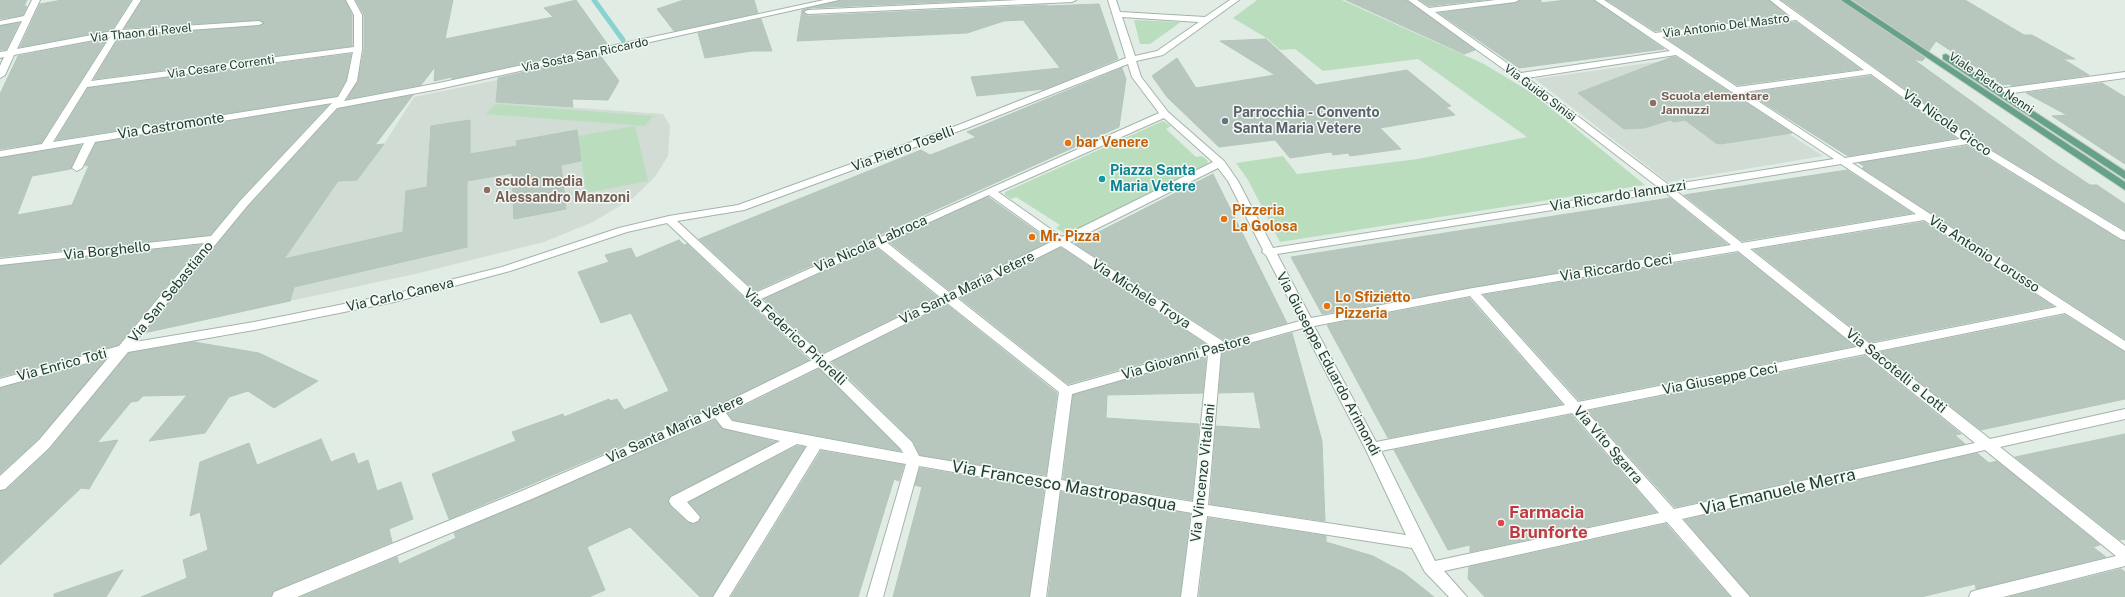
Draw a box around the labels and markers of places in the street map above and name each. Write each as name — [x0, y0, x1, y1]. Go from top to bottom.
place label: Scuola elementare Jannuzzi — [1661, 89, 1769, 117]
marker: Scuola elementare Jannuzzi — [1648, 98, 1658, 108]
place label: Parrocchia - Convento Santa Maria Vetere — [1233, 105, 1379, 138]
marker: Parrocchia - Convento Santa Maria Vetere — [1220, 116, 1230, 126]
place label: bar Venere — [1076, 135, 1149, 151]
marker: bar Venere — [1063, 138, 1073, 148]
place label: Piazza Santa Maria Vetere — [1110, 163, 1196, 196]
place label: scuola media Alessandro Manzoni — [495, 174, 630, 206]
marker: Piazza Santa Maria Vetere — [1097, 174, 1107, 184]
marker: scuola media Alessandro Manzoni — [482, 185, 492, 195]
place label: Pizzeria La Golosa — [1232, 203, 1297, 236]
marker: Pizzeria La Golosa — [1219, 214, 1229, 224]
place label: Mr. Pizza — [1040, 229, 1100, 245]
marker: Mr. Pizza — [1027, 232, 1037, 242]
place label: Lo Sfizietto Pizzeria — [1335, 290, 1410, 322]
marker: Lo Sfizietto Pizzeria — [1322, 301, 1332, 311]
place label: Farmacia Brunforte — [1509, 503, 1588, 543]
marker: Farmacia Brunforte — [1496, 518, 1506, 528]

